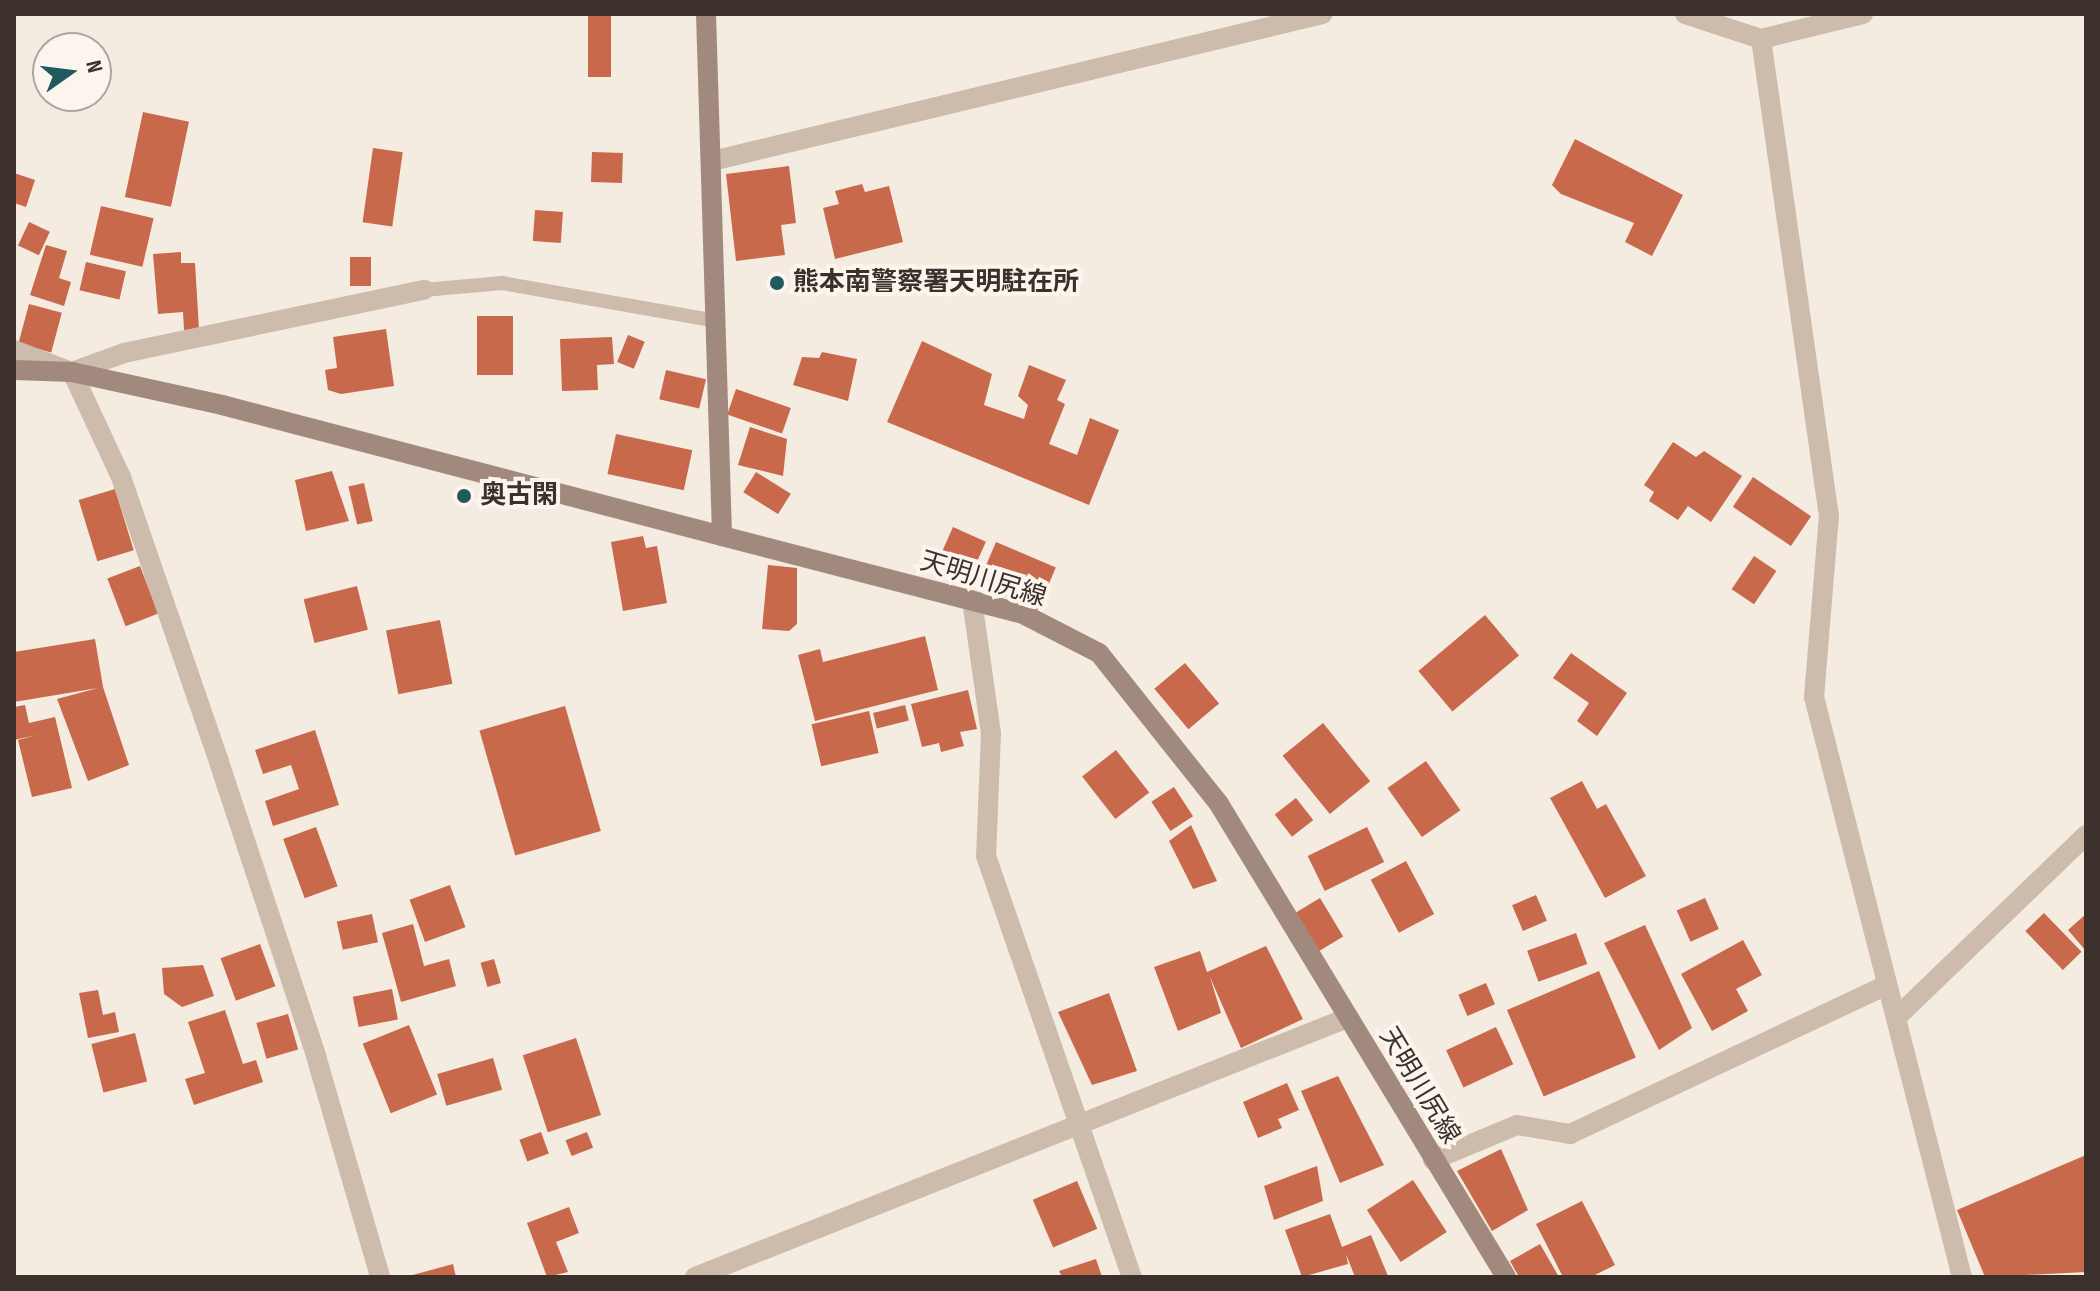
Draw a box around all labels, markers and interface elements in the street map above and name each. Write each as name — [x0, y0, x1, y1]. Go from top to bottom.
north arrow — [32, 32, 112, 112]
text: N — [79, 58, 108, 76]
place label: 熊本南警察署天明駐在所 — [793, 267, 1079, 299]
marker: 熊本南警察署天明駐在所 — [768, 274, 786, 292]
place label: 奥古閑 — [480, 480, 558, 512]
marker: 奥古閑 — [455, 487, 473, 505]
street label: 天明川尻線 — [916, 546, 1050, 614]
street label: 天明川尻線 — [1372, 1022, 1466, 1150]

